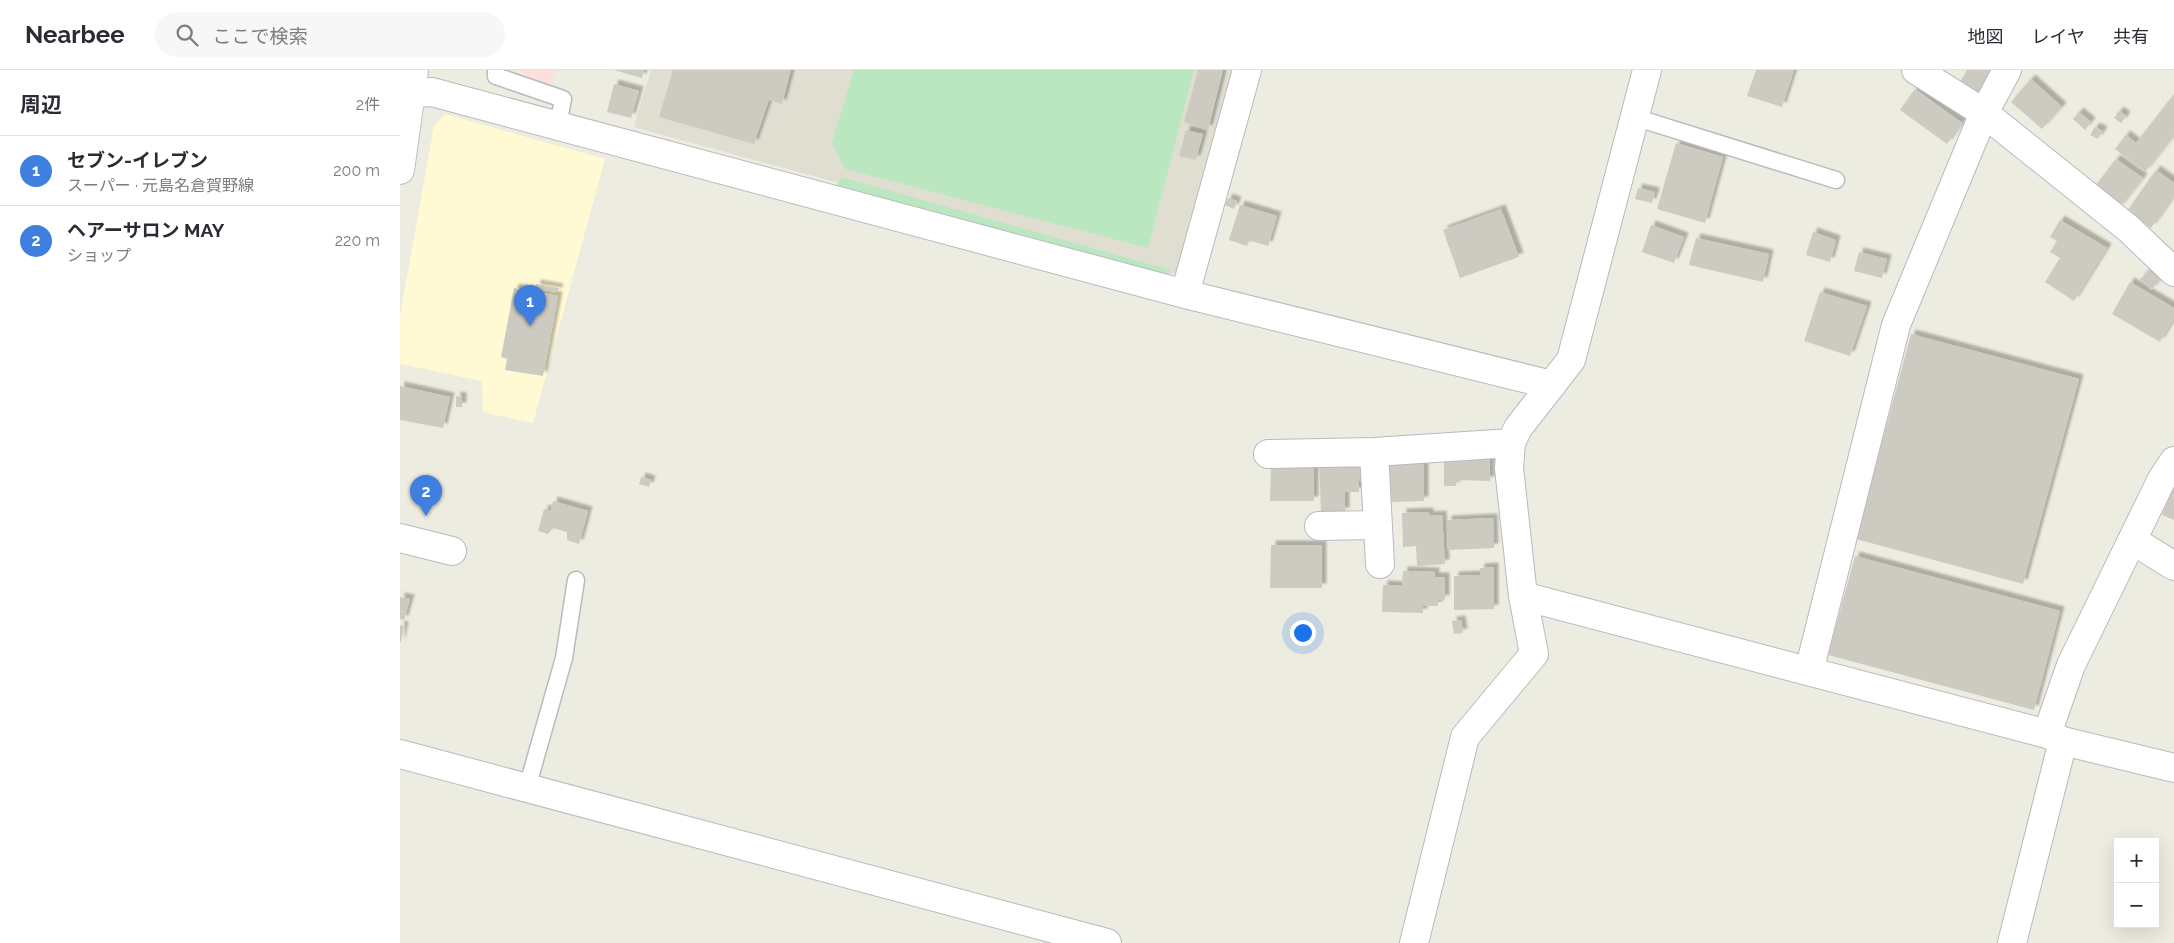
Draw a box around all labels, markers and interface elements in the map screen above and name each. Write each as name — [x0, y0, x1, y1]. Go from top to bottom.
search box — [155, 12, 505, 57]
text: Nearbee — [25, 20, 125, 49]
icon: search — [173, 21, 201, 49]
text: ここで検索 — [213, 25, 308, 47]
text: 地図 — [1968, 26, 2004, 47]
text: レイヤ — [2032, 26, 2085, 47]
text: 共有 — [2113, 26, 2149, 47]
text: 周辺 — [20, 92, 62, 117]
text: 2件 — [356, 95, 380, 114]
text: セブン-イレブン — [67, 149, 208, 171]
text: 1 — [32, 161, 40, 180]
text: 200 m — [333, 161, 380, 180]
text: スーパー · 元島名倉賀野線 — [67, 176, 254, 195]
text: ヘアーサロン MAY — [67, 219, 224, 241]
text: 2 — [31, 231, 41, 250]
text: 220 m — [335, 231, 380, 250]
text: ショップ — [67, 246, 131, 265]
pin: 1 — [514, 285, 546, 326]
pin: 2 — [410, 475, 442, 516]
your location — [1290, 620, 1316, 646]
map controls — [2114, 838, 2159, 928]
button: + — [2114, 838, 2159, 883]
button: − — [2114, 883, 2159, 928]

